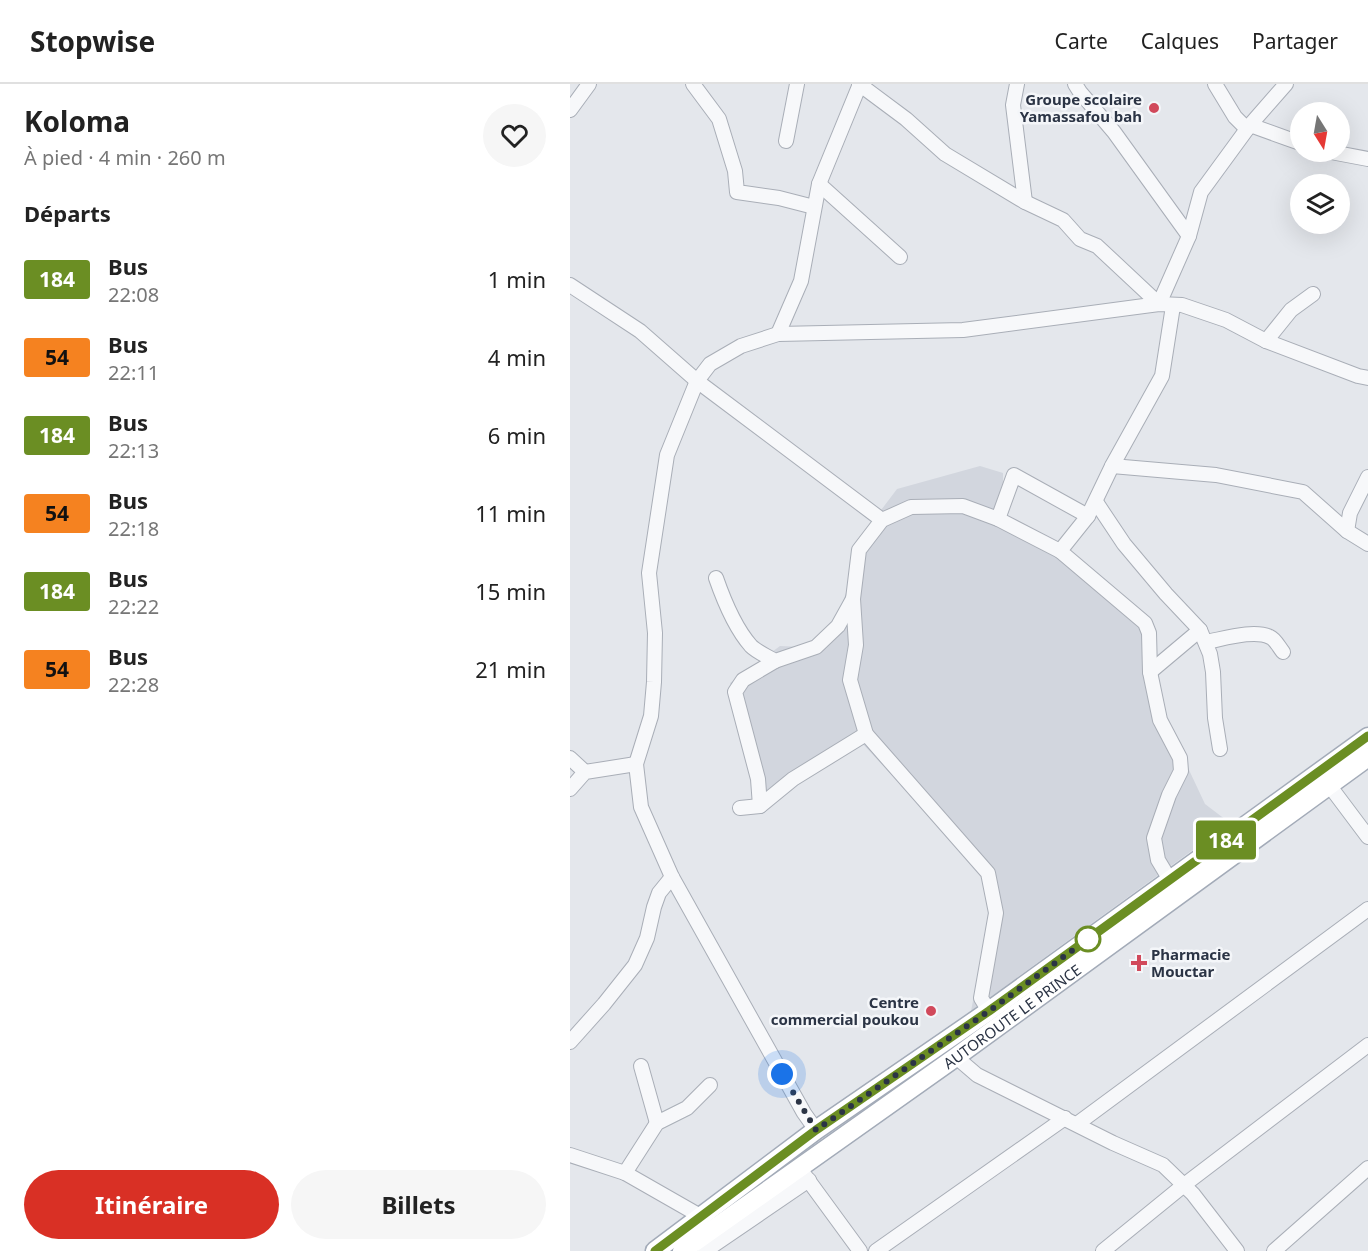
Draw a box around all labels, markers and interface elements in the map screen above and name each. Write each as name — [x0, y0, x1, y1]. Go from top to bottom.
text: Stopwise — [30, 22, 155, 60]
text: Carte — [1055, 27, 1108, 55]
text: Calques — [1141, 27, 1219, 55]
text: Partager — [1252, 27, 1338, 55]
place label: Groupe scolaire Yamassafou bah — [1020, 89, 1142, 126]
marker: Groupe scolaire Yamassafou bah — [1147, 101, 1161, 115]
text: Koloma — [24, 102, 130, 140]
north arrow — [1290, 102, 1350, 162]
map controls — [1290, 102, 1350, 234]
button: heart — [483, 104, 546, 167]
text: À pied · 4 min · 260 m — [24, 144, 226, 171]
button: layers — [1290, 174, 1350, 234]
text: Départs — [24, 198, 111, 228]
text: Bus — [108, 251, 148, 281]
text: 1 min — [488, 264, 546, 294]
text: 184 — [39, 265, 75, 293]
text: 22:08 — [108, 281, 159, 308]
text: Bus — [108, 329, 148, 359]
text: 4 min — [488, 342, 546, 372]
text: 54 — [45, 343, 69, 371]
text: 22:11 — [108, 359, 159, 386]
text: Bus — [108, 407, 148, 437]
text: 6 min — [488, 420, 546, 450]
text: 184 — [39, 421, 75, 449]
text: 22:13 — [108, 437, 159, 464]
text: Bus — [108, 485, 148, 515]
text: 11 min — [475, 498, 546, 528]
text: 54 — [45, 499, 69, 527]
text: 22:18 — [108, 515, 159, 542]
text: Bus — [108, 563, 148, 593]
text: 15 min — [475, 576, 546, 606]
text: 184 — [39, 577, 75, 605]
text: 22:22 — [108, 593, 159, 620]
text: Bus — [108, 641, 148, 671]
text: 21 min — [475, 654, 546, 684]
text: 54 — [45, 655, 69, 683]
text: 22:28 — [108, 671, 159, 698]
line badge: 184 — [1192, 820, 1260, 860]
text: 184 — [1208, 826, 1244, 854]
unlabelled marker — [1075, 926, 1101, 952]
place label: Pharmacie Mouctar — [1151, 944, 1231, 981]
marker: Pharmacie Mouctar — [1132, 956, 1146, 970]
street label: AUTOROUTE LE PRINCE — [939, 959, 1085, 1073]
place label: Centre commercial poukou — [771, 992, 919, 1029]
marker: Centre commercial poukou — [924, 1004, 938, 1018]
your location — [767, 1059, 797, 1089]
button: Itinéraire — [24, 1170, 279, 1239]
button: Billets — [291, 1170, 546, 1239]

